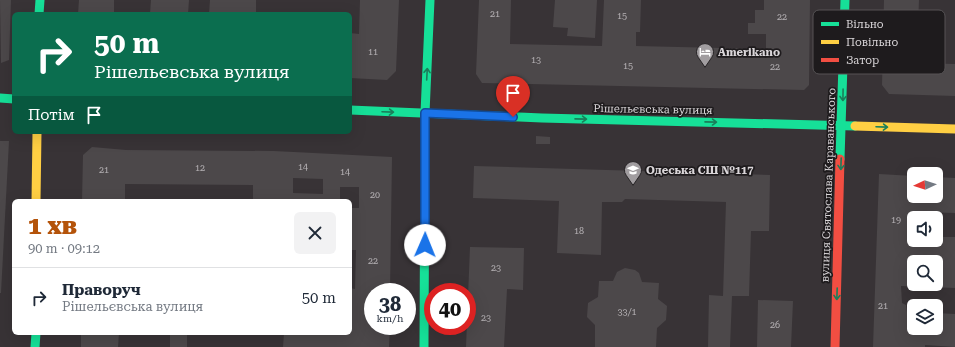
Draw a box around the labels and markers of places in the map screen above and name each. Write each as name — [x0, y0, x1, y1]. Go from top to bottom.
hotel icon: Amerikano — [695, 42, 715, 67]
place label: Amerikano — [718, 46, 780, 59]
pin — [496, 76, 530, 117]
school or university icon: Одеська СШ №117 — [623, 160, 643, 185]
place label: Одеська СШ №117 — [646, 164, 753, 177]

